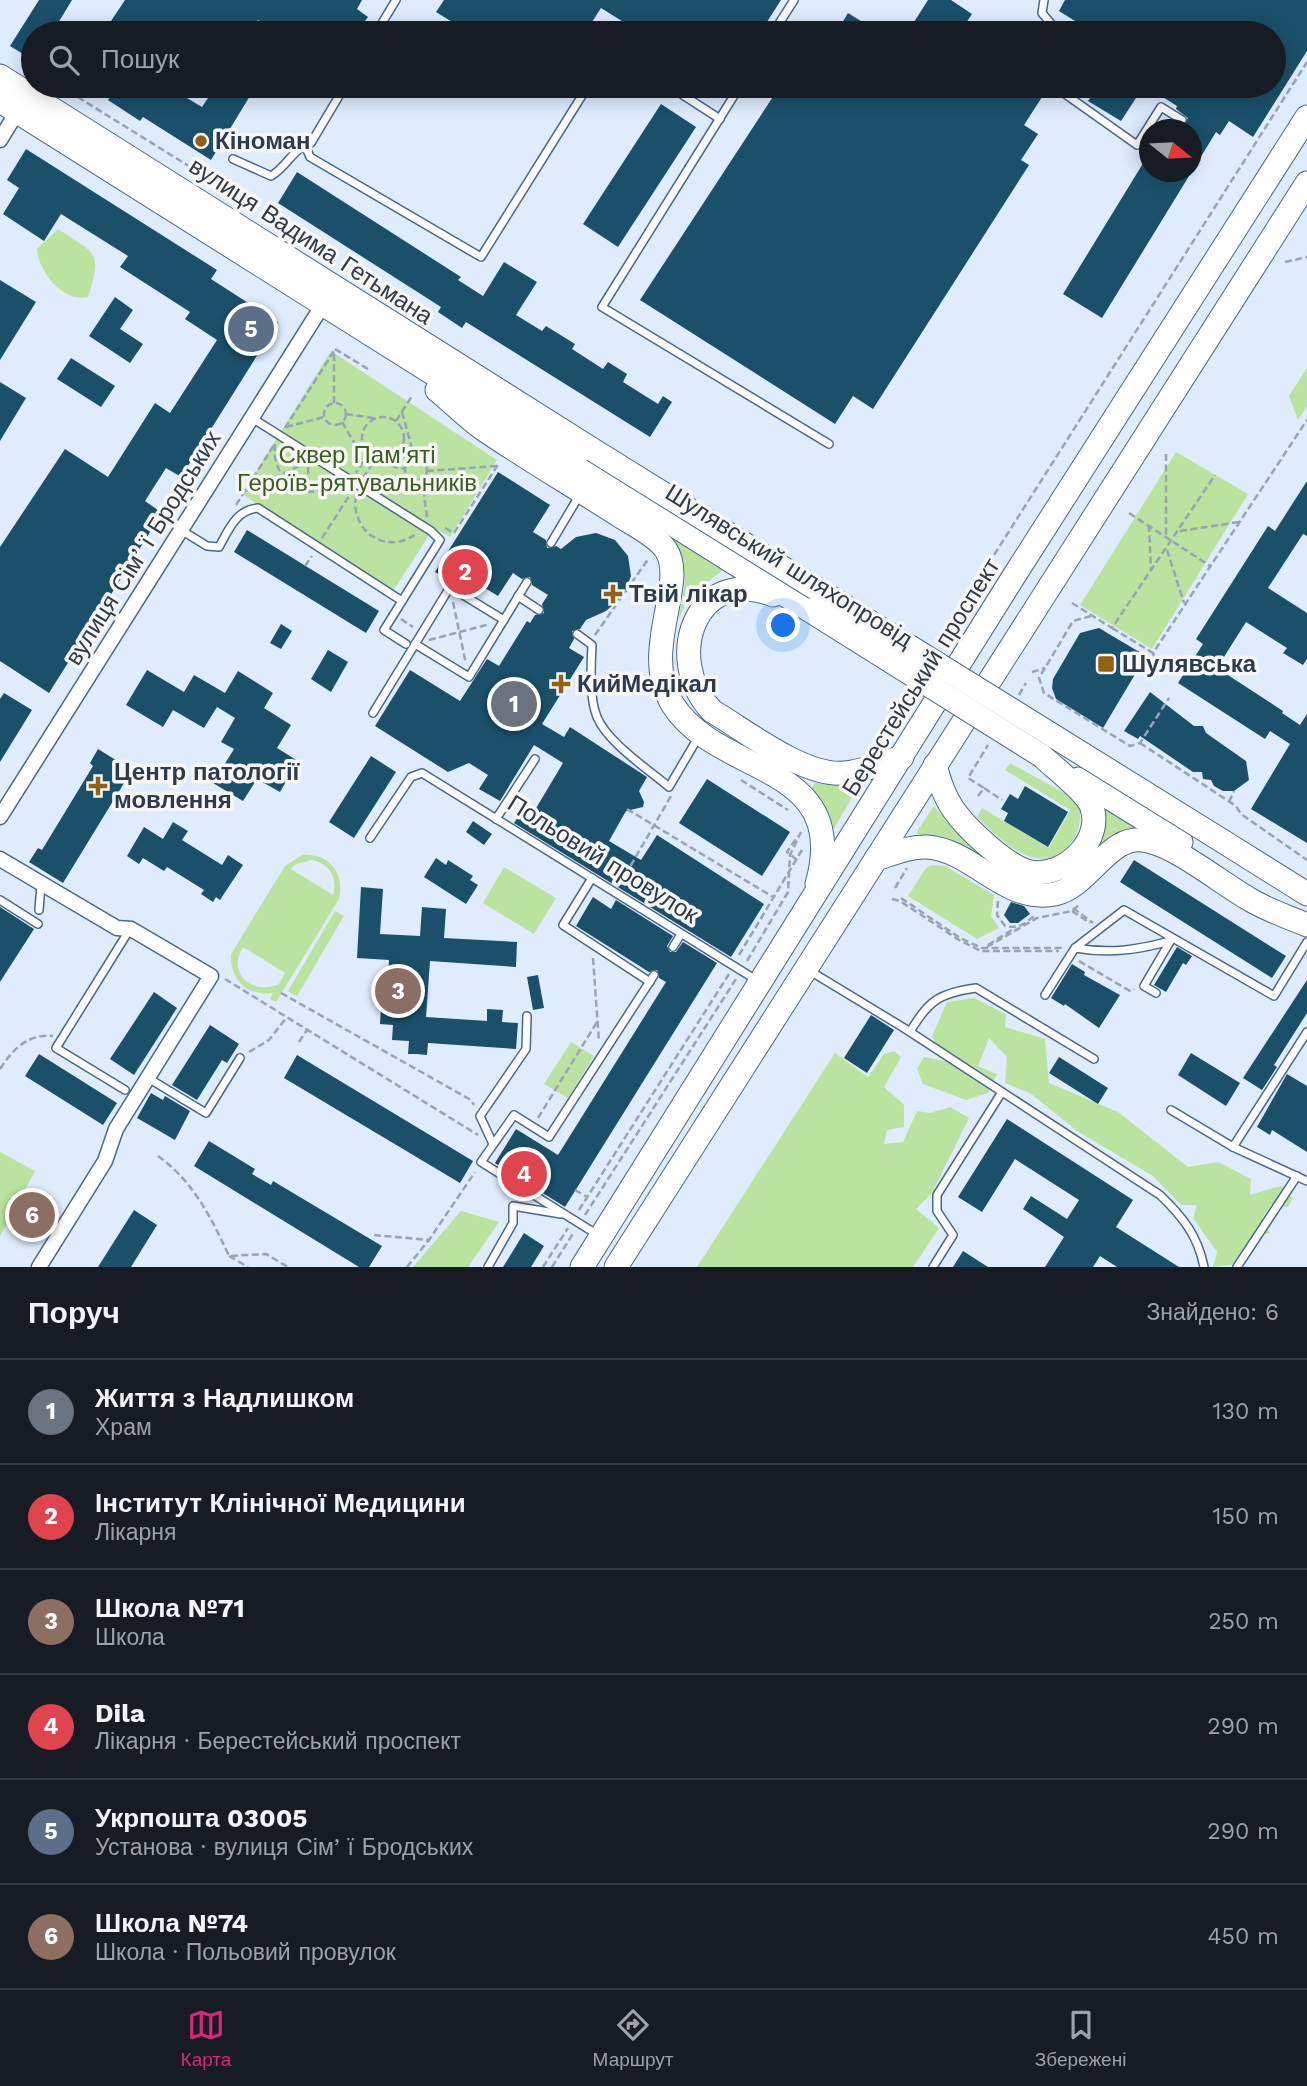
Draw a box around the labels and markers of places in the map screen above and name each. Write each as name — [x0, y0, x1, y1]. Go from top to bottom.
place label: Кіноман — [215, 127, 310, 155]
marker: Кіноман — [193, 133, 209, 149]
pin: 5 — [228, 303, 274, 355]
pin: 2 — [442, 546, 488, 598]
place label: Твій лікар — [629, 580, 748, 608]
marker: Твій лікар — [603, 584, 623, 604]
place label: Шулявська — [1122, 650, 1257, 678]
marker: Шулявська — [1096, 654, 1116, 674]
place label: КийМедікал — [577, 670, 717, 698]
marker: КийМедікал — [551, 674, 571, 694]
pin: 1 — [491, 678, 537, 730]
place label: Центр патології мовлення — [114, 758, 301, 814]
marker: Центр патології мовлення — [88, 776, 108, 796]
pin: 3 — [375, 965, 421, 1017]
pin: 4 — [501, 1148, 547, 1200]
pin: 6 — [9, 1189, 55, 1241]

